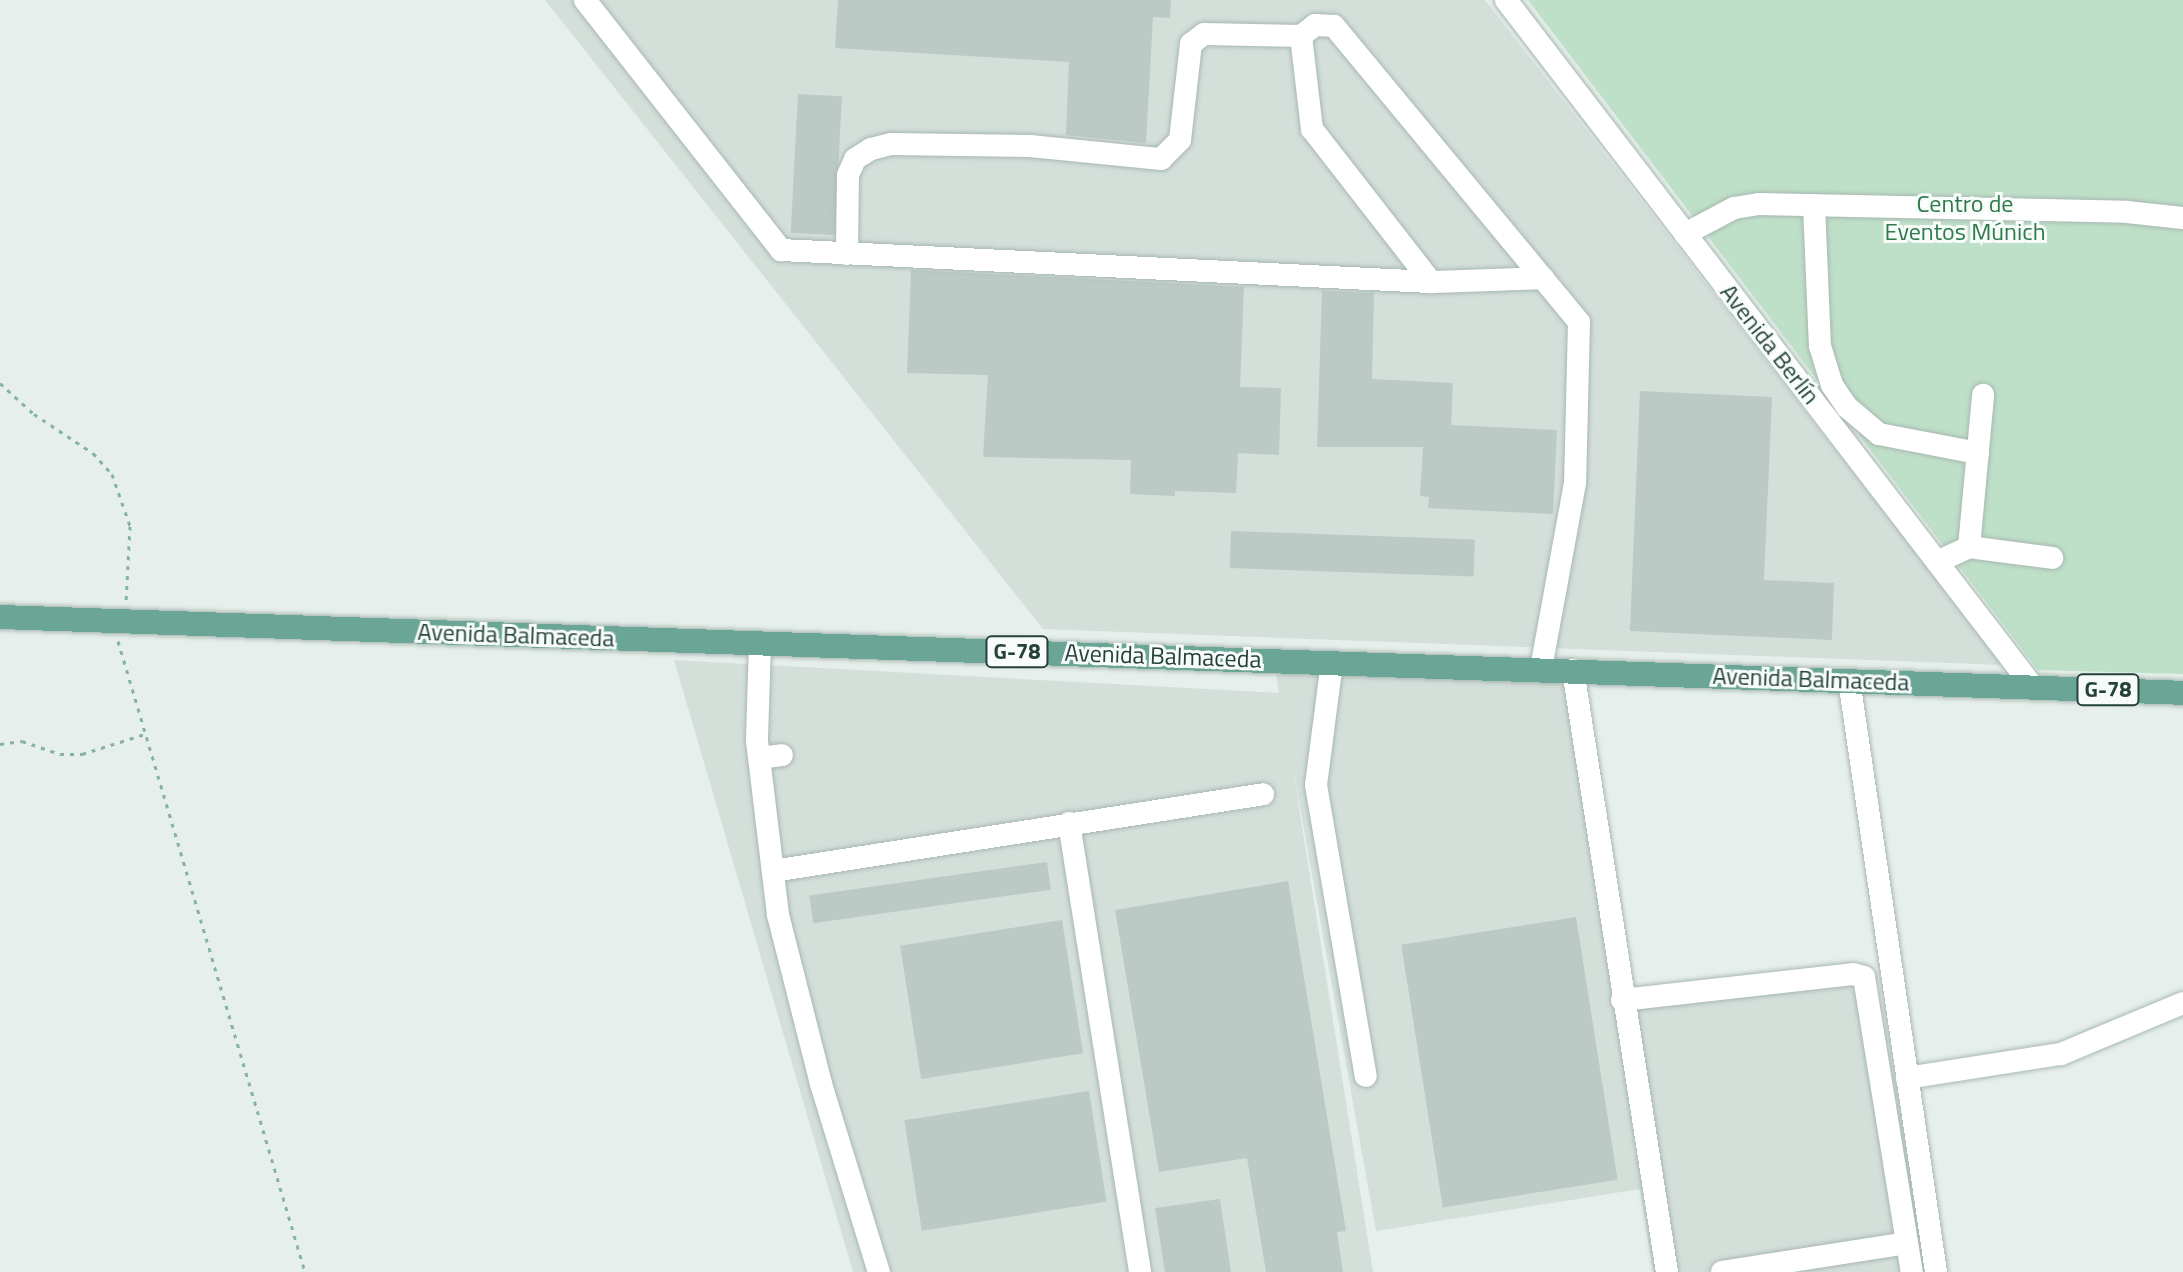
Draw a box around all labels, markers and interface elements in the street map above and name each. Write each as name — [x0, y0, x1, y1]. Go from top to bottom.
park label: Centro de Eventos Múnich — [1884, 190, 2046, 246]
street label: Avenida Berlín — [1714, 278, 1826, 410]
street label: Avenida Balmaceda — [417, 617, 615, 653]
road number: G-78 — [985, 634, 1049, 670]
street label: Avenida Balmaceda — [1064, 638, 1262, 674]
street label: Avenida Balmaceda — [1712, 661, 1910, 697]
road number: G-78 — [2076, 672, 2140, 708]

